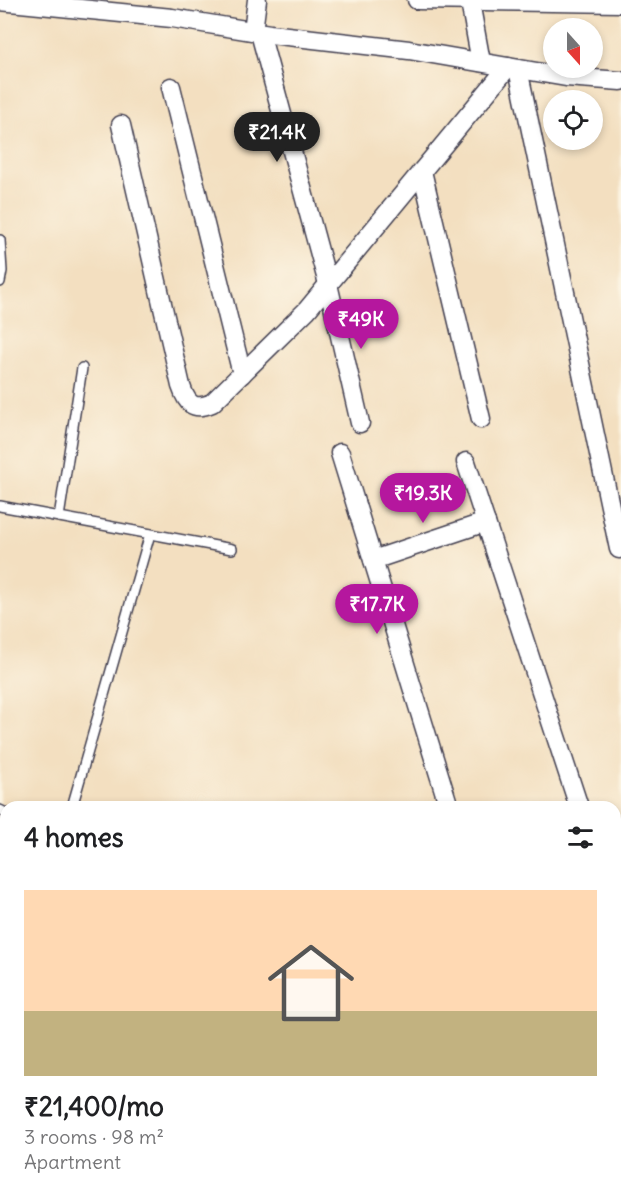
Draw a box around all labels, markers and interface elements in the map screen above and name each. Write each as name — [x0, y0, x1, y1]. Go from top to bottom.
north arrow — [543, 18, 603, 78]
map controls — [543, 18, 603, 150]
button: locate — [543, 90, 603, 150]
pin: ₹21.4K — [228, 112, 326, 163]
text: ₹21.4K — [248, 119, 306, 144]
pin: ₹49K — [325, 299, 397, 350]
text: ₹49K — [338, 306, 384, 331]
pin: ₹19.3K — [374, 473, 472, 524]
text: ₹19.3K — [394, 480, 452, 505]
pin: ₹17.7K — [328, 584, 426, 635]
text: ₹17.7K — [349, 591, 405, 616]
text: 4 homes — [24, 821, 123, 854]
icon: filters — [564, 821, 597, 854]
icon: home — [257, 929, 365, 1037]
text: ₹21,400/mo — [24, 1090, 164, 1123]
text: 3 rooms · 98 m² — [24, 1124, 164, 1149]
text: Apartment — [24, 1149, 121, 1174]

